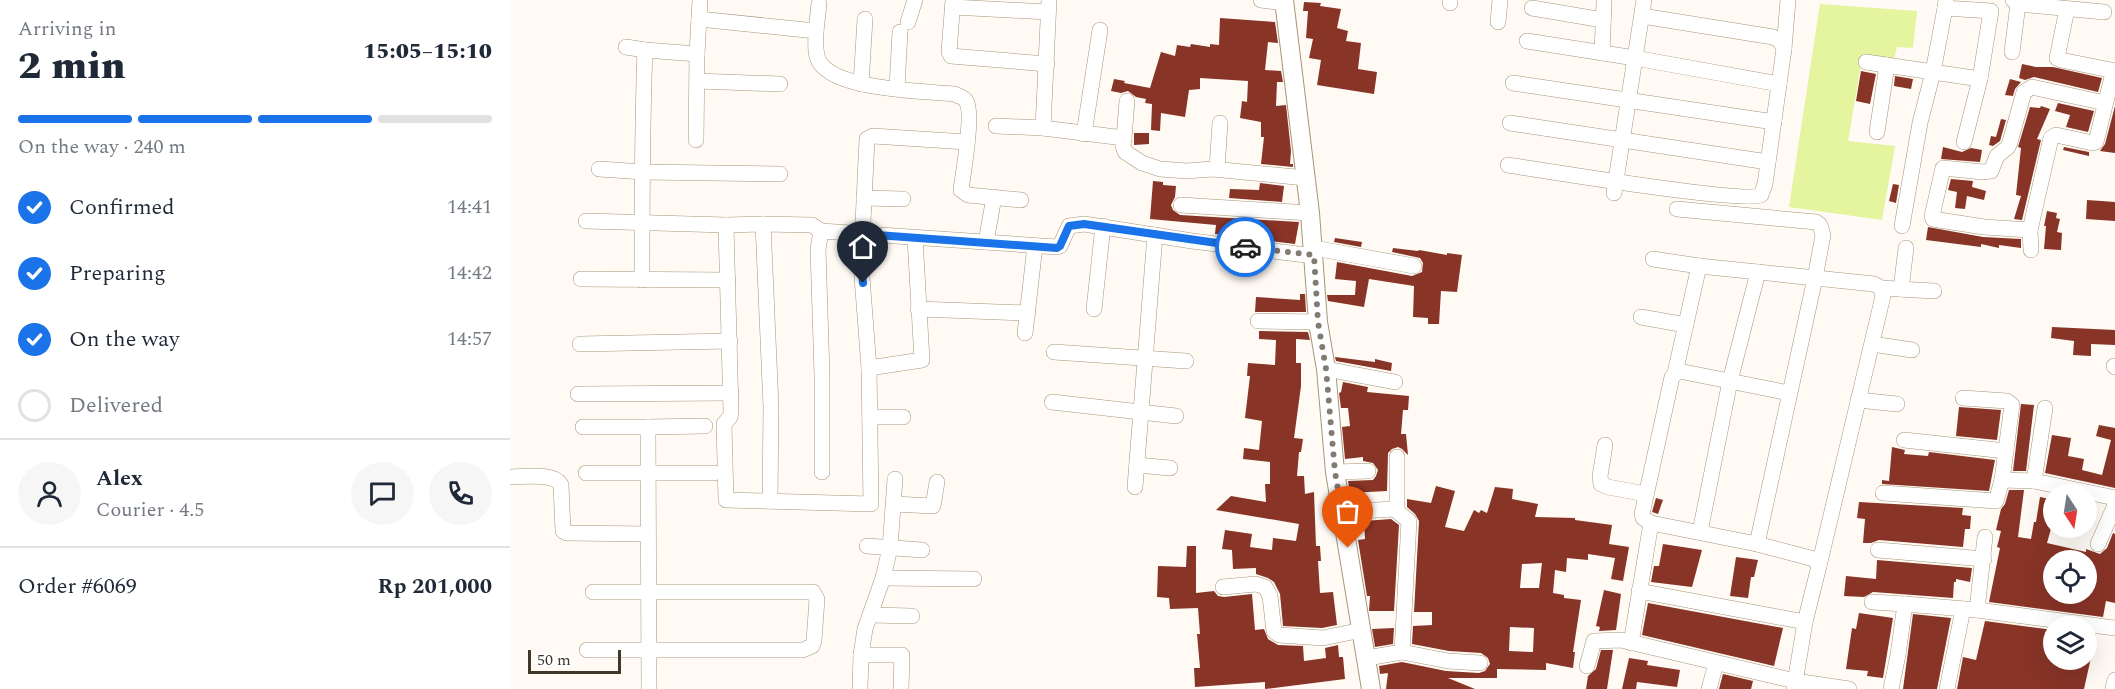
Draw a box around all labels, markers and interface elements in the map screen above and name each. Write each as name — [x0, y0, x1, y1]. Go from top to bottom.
text: Arriving in — [18, 14, 116, 44]
text: 15:05–15:10 — [363, 35, 492, 68]
text: 2 min — [18, 37, 126, 96]
text: On the way · 240 m — [18, 132, 186, 162]
icon: check — [18, 191, 51, 224]
text: Confirmed — [69, 191, 175, 224]
text: 14:41 — [447, 192, 492, 222]
courier — [1215, 217, 1275, 277]
pin — [837, 221, 888, 283]
icon: home — [846, 230, 879, 263]
icon: car — [1229, 231, 1262, 264]
icon: check — [18, 257, 51, 290]
text: Preparing — [69, 257, 166, 290]
text: 14:42 — [447, 258, 492, 288]
icon: check — [18, 323, 51, 356]
text: On the way — [69, 323, 180, 356]
text: 14:57 — [447, 324, 492, 354]
text: Delivered — [69, 389, 163, 422]
button: person — [18, 462, 81, 525]
text: Alex — [96, 462, 143, 495]
button: chat — [351, 462, 414, 525]
button: phone — [429, 462, 492, 525]
north arrow — [2043, 484, 2097, 538]
map controls — [2043, 484, 2097, 670]
pin — [1322, 486, 1373, 548]
text: Courier · 4.5 — [96, 495, 204, 525]
icon: bag — [1331, 495, 1364, 528]
button: locate — [2043, 550, 2097, 604]
text: Order #6069 — [18, 570, 137, 603]
text: Rp 201,000 — [378, 570, 492, 603]
button: layers — [2043, 616, 2097, 670]
scale bar — [528, 647, 621, 674]
text: 50 m — [537, 648, 571, 672]

